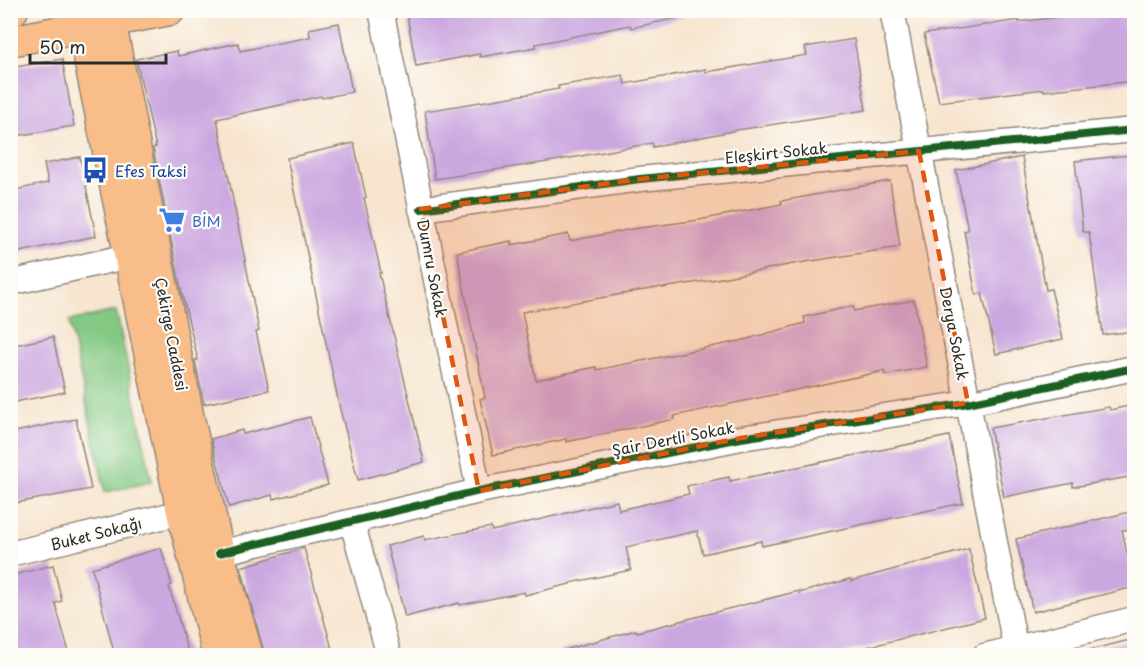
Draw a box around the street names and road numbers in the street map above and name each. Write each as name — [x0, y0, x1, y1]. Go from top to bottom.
street label: Eleşkirt Sokak — [724, 135, 829, 169]
street label: Dumru Sokak — [412, 217, 454, 320]
street label: Çekirge Caddesi — [150, 275, 194, 393]
street label: Derya Sokak — [935, 284, 975, 382]
street label: Şair Dertli Sokak — [610, 415, 737, 461]
street label: Buket Sokağı — [48, 511, 144, 555]

